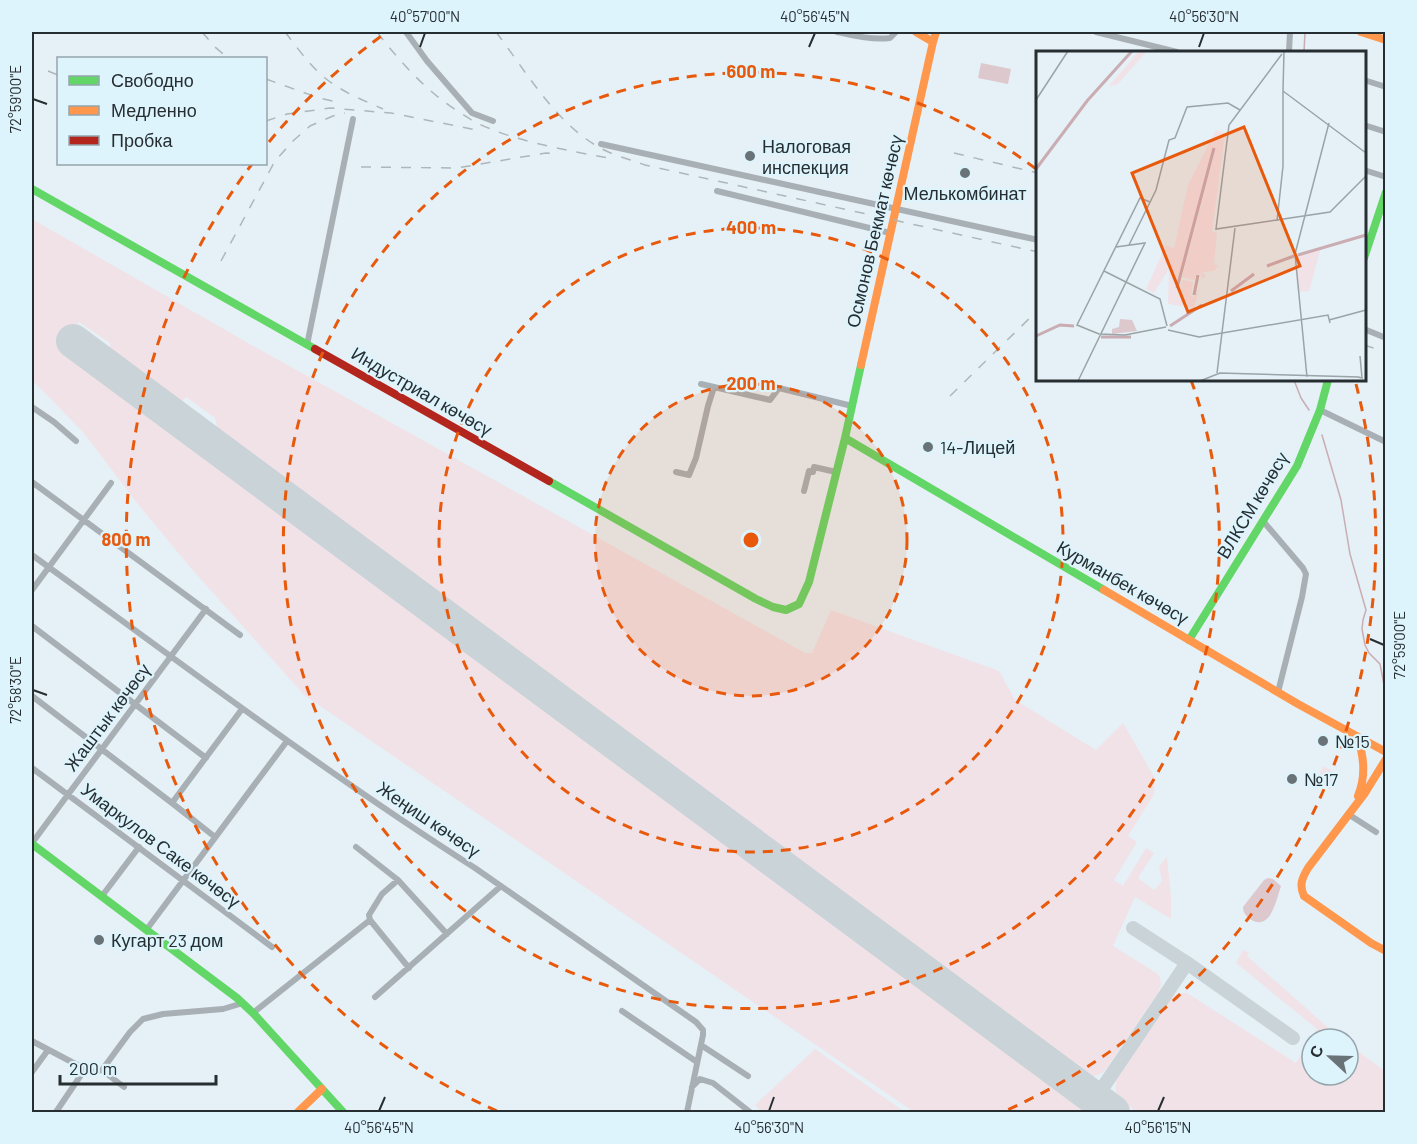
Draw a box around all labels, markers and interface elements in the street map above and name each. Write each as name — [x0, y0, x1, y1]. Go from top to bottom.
text: 40°57'00"N — [390, 7, 460, 25]
text: 40°56'45"N — [780, 7, 850, 25]
text: 40°56'30"N — [1169, 7, 1239, 25]
inset map — [1036, 51, 1366, 381]
legend — [57, 57, 267, 165]
text: 600 m — [727, 60, 775, 82]
text: 72°59'00"E — [6, 65, 24, 133]
text: Свободно — [111, 69, 194, 91]
text: Медленно — [111, 99, 197, 121]
text: Пробка — [111, 129, 174, 151]
street label: Осмонов Бекмат көчөсү — [841, 132, 907, 330]
place label: Налоговая инспекция — [762, 135, 851, 178]
marker: Налоговая инспекция — [743, 149, 757, 163]
marker: Мелькомбинат — [958, 166, 972, 180]
place label: Мелькомбинат — [904, 182, 1026, 204]
text: 400 m — [726, 216, 776, 238]
street label: Индустриал көчөсү — [348, 342, 496, 440]
text: 200 m — [726, 372, 776, 394]
place label: 14-Лицей — [940, 436, 1015, 458]
marker: 14-Лицей — [921, 440, 935, 454]
street label: ВЛКСМ көчөсү — [1212, 448, 1292, 562]
text: 800 m — [102, 528, 150, 550]
centre of rings — [741, 530, 761, 550]
street label: Курманбек көчөсү — [1053, 535, 1193, 629]
text: 72°59'00"E — [1390, 611, 1408, 679]
text: 72°58'30"E — [6, 656, 24, 724]
street label: Жаштык көчөсү — [59, 659, 155, 775]
place label: №15 — [1335, 730, 1370, 752]
marker: №15 — [1316, 734, 1330, 748]
place label: №17 — [1304, 768, 1339, 790]
marker: №17 — [1285, 772, 1299, 786]
street label: Жеңиш көчөсү — [373, 776, 485, 862]
street label: Умаркулов Саке көчөсү — [77, 778, 245, 912]
place label: Кугарт 23 дом — [111, 929, 223, 951]
marker: Кугарт 23 дом — [92, 933, 106, 947]
north arrow — [1300, 1027, 1360, 1087]
text: С — [1305, 1042, 1327, 1060]
scale bar — [60, 1048, 216, 1086]
text: 200 m — [69, 1057, 117, 1079]
text: 40°56'45"N — [344, 1118, 414, 1136]
text: 40°56'30"N — [734, 1118, 804, 1136]
text: 40°56'15"N — [1125, 1118, 1191, 1136]

